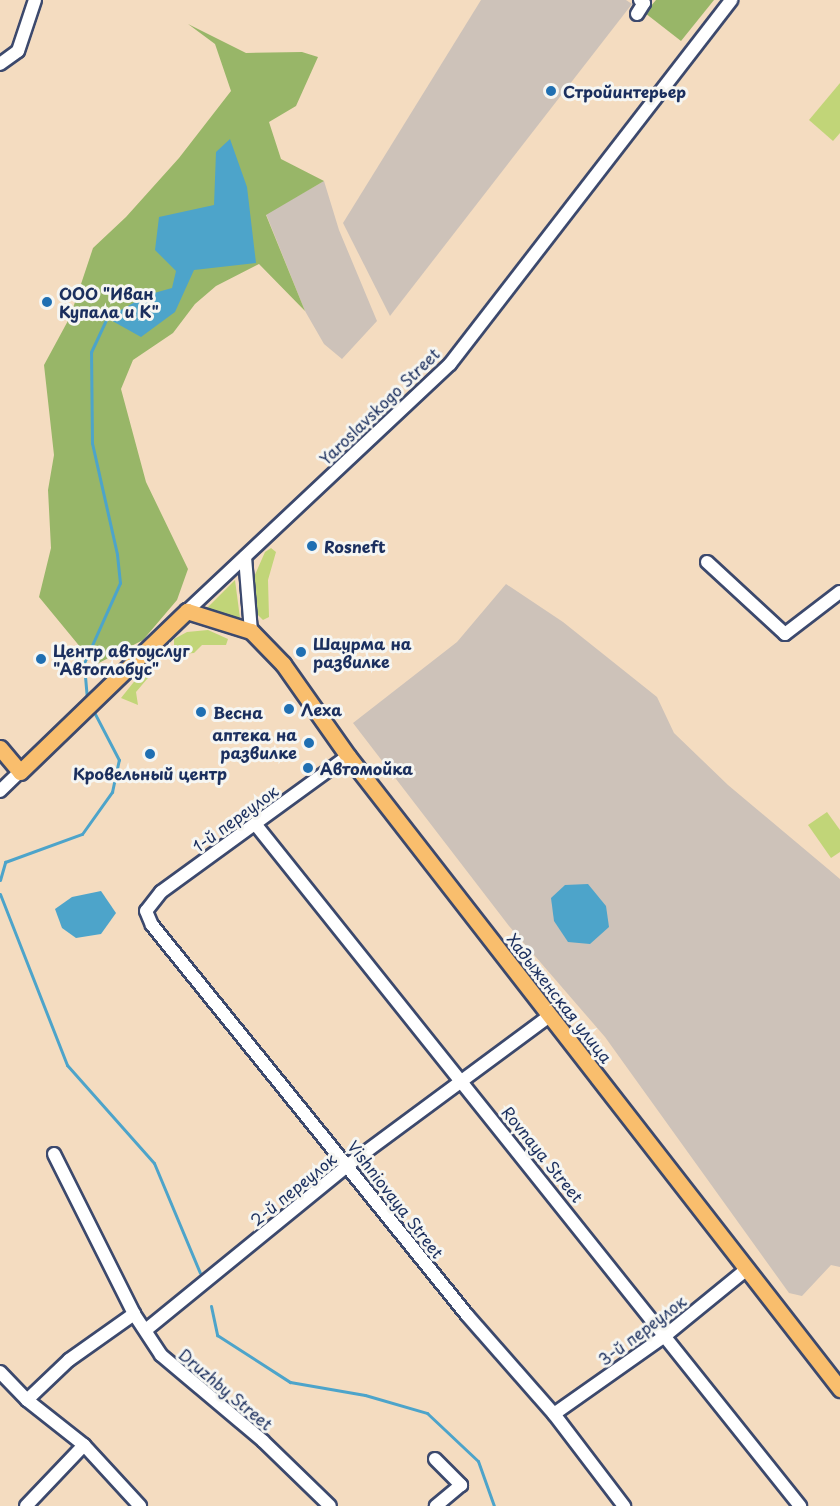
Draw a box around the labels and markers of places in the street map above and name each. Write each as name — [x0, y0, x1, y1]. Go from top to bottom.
place label: Стройинтерьер — [563, 81, 686, 101]
marker: Стройинтерьер — [544, 84, 558, 98]
place label: ООО "Иван Купала и К" — [59, 283, 159, 321]
marker: ООО "Иван Купала и К" — [40, 295, 54, 309]
place label: Rosneft — [324, 536, 386, 556]
marker: Rosneft — [305, 539, 319, 553]
place label: Шаурма на развилке — [313, 633, 412, 671]
place label: Центр автоуслуг "Автоглобус" — [53, 640, 190, 678]
marker: Шаурма на развилке — [294, 645, 308, 659]
marker: Центр автоуслуг "Автоглобус" — [34, 652, 48, 666]
place label: Леха — [301, 699, 342, 719]
place label: Весна — [213, 702, 263, 722]
marker: Леха — [282, 702, 296, 716]
marker: Весна — [194, 705, 208, 719]
place label: аптека на развилке — [212, 724, 297, 762]
marker: аптека на развилке — [302, 736, 316, 750]
marker: Кровельный центр — [143, 747, 157, 761]
place label: Автомойка — [320, 758, 413, 778]
marker: Автомойка — [301, 761, 315, 775]
place label: Кровельный центр — [73, 763, 227, 783]

